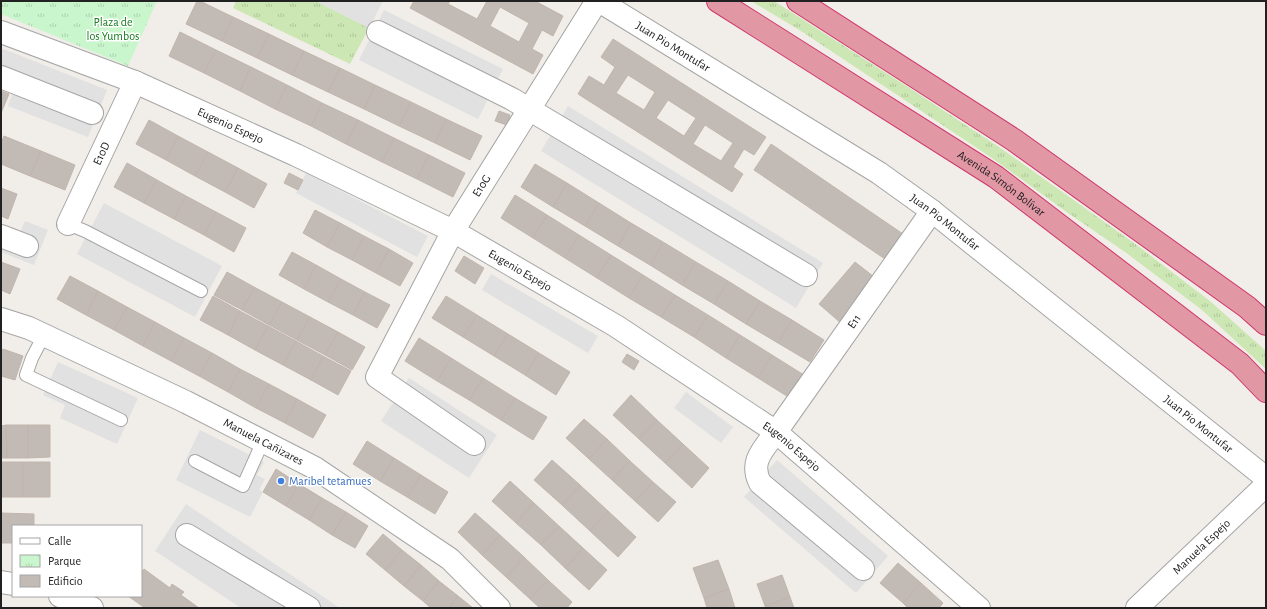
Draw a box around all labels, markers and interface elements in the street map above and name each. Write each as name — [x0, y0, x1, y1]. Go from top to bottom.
park label: Plaza de los Yumbos — [87, 16, 139, 42]
street label: Juan Pio Montufar — [634, 19, 712, 74]
street label: Eugenio Espejo — [196, 105, 266, 146]
street label: E10D — [91, 140, 112, 167]
street label: Avenida Simón Bolívar — [955, 148, 1048, 218]
street label: E10G — [470, 173, 493, 199]
street label: Juan Pio Montufar — [908, 192, 982, 253]
street label: Eugenio Espejo — [486, 247, 554, 293]
street label: E11 — [845, 312, 863, 331]
street label: Juan Pio Montufar — [1162, 393, 1235, 455]
street label: Manuela Cañizares — [221, 416, 305, 467]
street label: Eugenio Espejo — [761, 419, 823, 474]
place label: Maribel tetamues — [289, 475, 371, 487]
marker: Maribel tetamues — [276, 476, 286, 486]
street label: Manuela Espejo — [1170, 517, 1232, 577]
legend — [12, 525, 142, 597]
text: Calle — [48, 535, 71, 547]
text: Parque — [48, 555, 81, 567]
text: Edificio — [48, 575, 83, 587]

